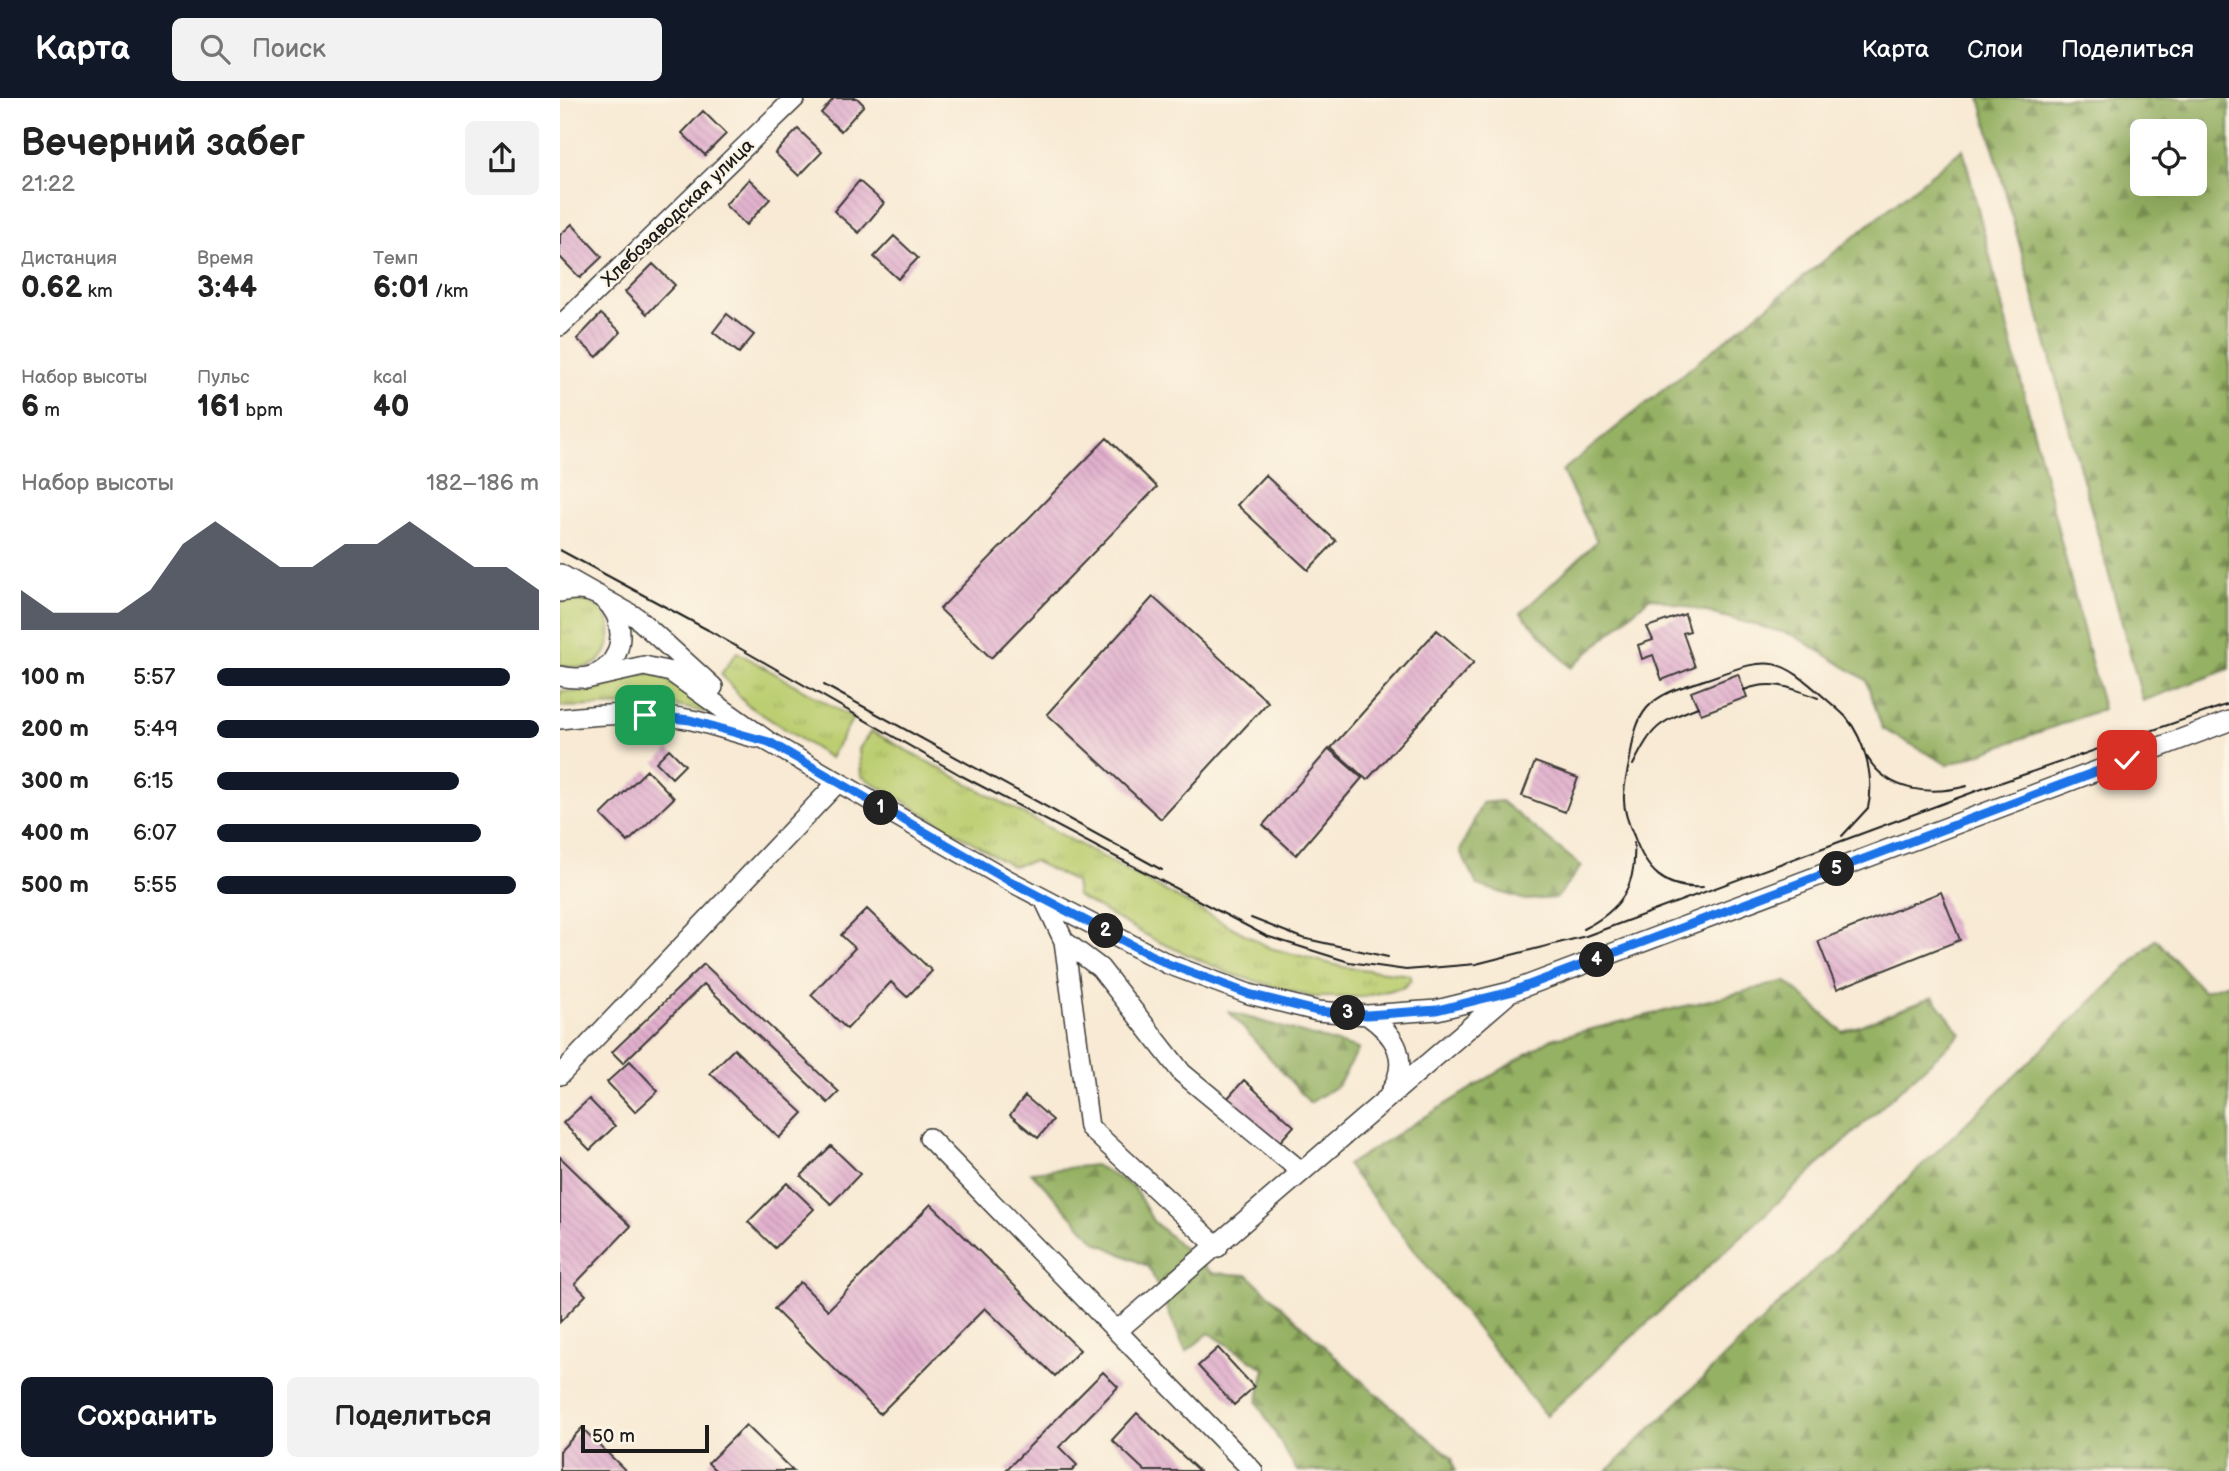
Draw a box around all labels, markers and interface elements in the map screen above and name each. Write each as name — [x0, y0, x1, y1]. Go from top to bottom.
search box — [172, 18, 662, 81]
text: Карта — [35, 29, 130, 69]
icon: search — [196, 30, 234, 68]
text: Поиск — [252, 34, 326, 65]
text: Карта — [1862, 35, 1929, 64]
text: Слои — [1967, 35, 2023, 64]
text: Поделиться — [2061, 35, 2194, 64]
map controls — [2130, 119, 2207, 196]
button: locate — [2130, 119, 2207, 196]
text: Вечерний забег — [21, 121, 305, 166]
button: share — [465, 121, 539, 195]
street label: Хлебозаводская улица — [597, 134, 759, 292]
text: 21:22 — [21, 170, 75, 198]
text: Дистанция — [21, 247, 117, 270]
text: Время — [197, 247, 253, 270]
text: Темп — [373, 247, 418, 270]
text: 0.62 — [21, 270, 82, 306]
text: 3:44 — [197, 270, 257, 306]
text: 6:01 — [373, 270, 430, 306]
text: km — [82, 280, 113, 303]
text: /km — [430, 280, 468, 303]
text: Набор высоты — [21, 366, 147, 389]
text: Пульс — [197, 366, 250, 389]
text: kcal — [373, 366, 407, 389]
text: 6 — [21, 389, 39, 425]
text: 161 — [197, 389, 240, 425]
text: 40 — [373, 389, 409, 425]
text: m — [39, 399, 60, 422]
text: bpm — [240, 399, 283, 422]
text: Набор высоты — [21, 469, 174, 497]
text: 182–186 m — [426, 469, 539, 497]
text: 100 m — [21, 663, 85, 691]
text: 5:57 — [133, 663, 175, 691]
pin — [615, 685, 675, 745]
icon: arrive — [626, 696, 664, 734]
text: 200 m — [21, 715, 89, 743]
text: 5:49 — [133, 715, 178, 743]
pin — [2097, 730, 2157, 790]
icon: check — [2108, 741, 2146, 779]
text: 300 m — [21, 767, 89, 795]
text: 6:15 — [133, 767, 174, 795]
pin: 1 — [864, 790, 898, 826]
text: 1 — [877, 796, 885, 819]
text: 400 m — [21, 819, 89, 847]
text: 6:07 — [133, 819, 177, 847]
pin: 5 — [1820, 852, 1854, 886]
text: 5 — [1831, 857, 1842, 880]
text: 500 m — [21, 871, 89, 899]
text: 5:55 — [133, 871, 177, 899]
pin: 2 — [1088, 914, 1124, 948]
text: 2 — [1100, 919, 1111, 942]
pin: 4 — [1580, 942, 1614, 978]
text: 4 — [1591, 948, 1602, 971]
pin: 3 — [1330, 996, 1366, 1030]
text: 3 — [1342, 1001, 1353, 1024]
button: Сохранить — [21, 1377, 273, 1457]
button: Поделиться — [287, 1377, 539, 1457]
scale bar — [581, 1422, 709, 1454]
text: 50 m — [592, 1425, 635, 1448]

